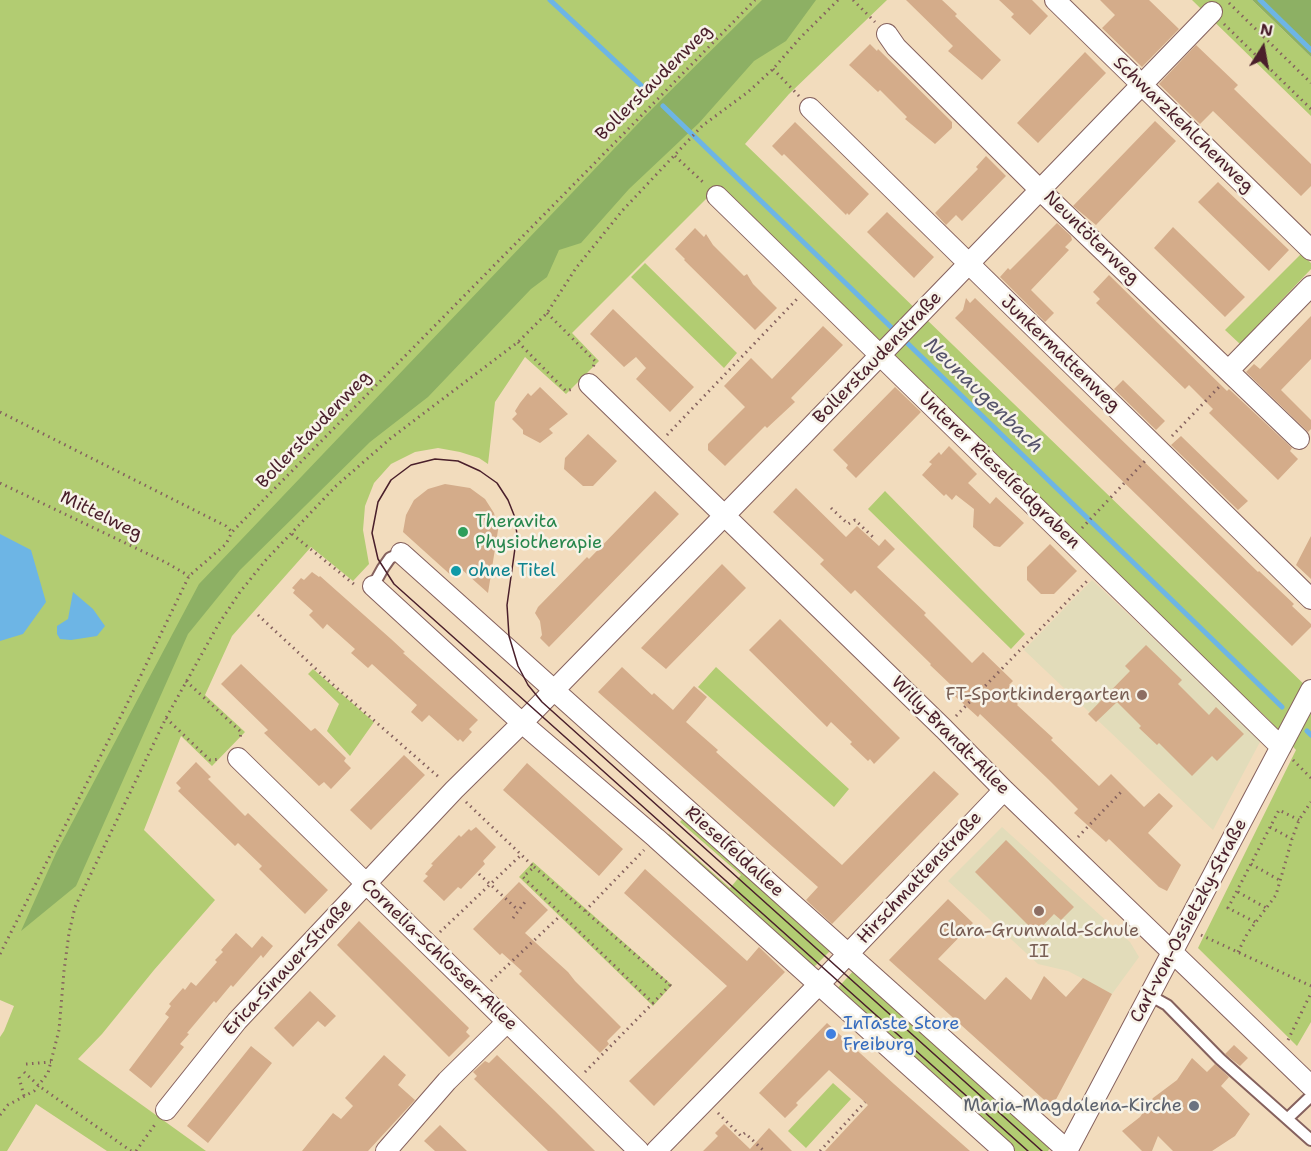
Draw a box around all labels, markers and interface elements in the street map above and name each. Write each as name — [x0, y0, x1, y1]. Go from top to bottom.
north arrow — [1233, 18, 1293, 78]
text: N — [1258, 18, 1275, 41]
street label: Bollerstaudenweg — [591, 20, 717, 146]
street label: Schwarzkehlchenweg — [1108, 52, 1258, 198]
street label: Neuntöterweg — [1039, 187, 1143, 289]
street label: Bollerstaudenstraße — [809, 287, 947, 429]
street label: Junkermattenweg — [996, 291, 1124, 417]
water label: Neunaugenbach — [919, 333, 1047, 459]
street label: Bollerstaudenweg — [252, 367, 376, 493]
street label: Unterer Rieselfeldgraben — [914, 388, 1084, 554]
street label: Mittelweg — [56, 487, 146, 545]
place label: Theravita Physiotherapie — [475, 511, 602, 554]
marker: Theravita Physiotherapie — [456, 525, 470, 539]
place label: ohne Titel — [468, 560, 556, 582]
marker: ohne Titel — [449, 564, 463, 578]
street label: Willy-Brandt-Allee — [886, 672, 1014, 800]
place label: FT-Sportkindergarten — [946, 684, 1130, 706]
marker: FT-Sportkindergarten — [1135, 688, 1149, 702]
street label: Rieselfeldallee — [680, 802, 788, 902]
street label: Hirschmattenstraße — [853, 807, 987, 949]
street label: Carl-von-Ossietzky-Straße — [1126, 815, 1252, 1027]
street label: Cornelia-Schlosser-Allee — [356, 875, 522, 1035]
street label: Erica-Sinauer-Straße — [219, 895, 357, 1041]
marker: Clara-Grunwald-Schule II — [1032, 904, 1046, 918]
place label: Clara-Grunwald-Schule II — [939, 920, 1139, 962]
place label: InTaste Store Freiburg — [843, 1013, 959, 1056]
marker: InTaste Store Freiburg — [824, 1027, 838, 1041]
place label: Maria-Magdalena-Kirche — [963, 1095, 1182, 1117]
marker: Maria-Magdalena-Kirche — [1187, 1099, 1201, 1113]

